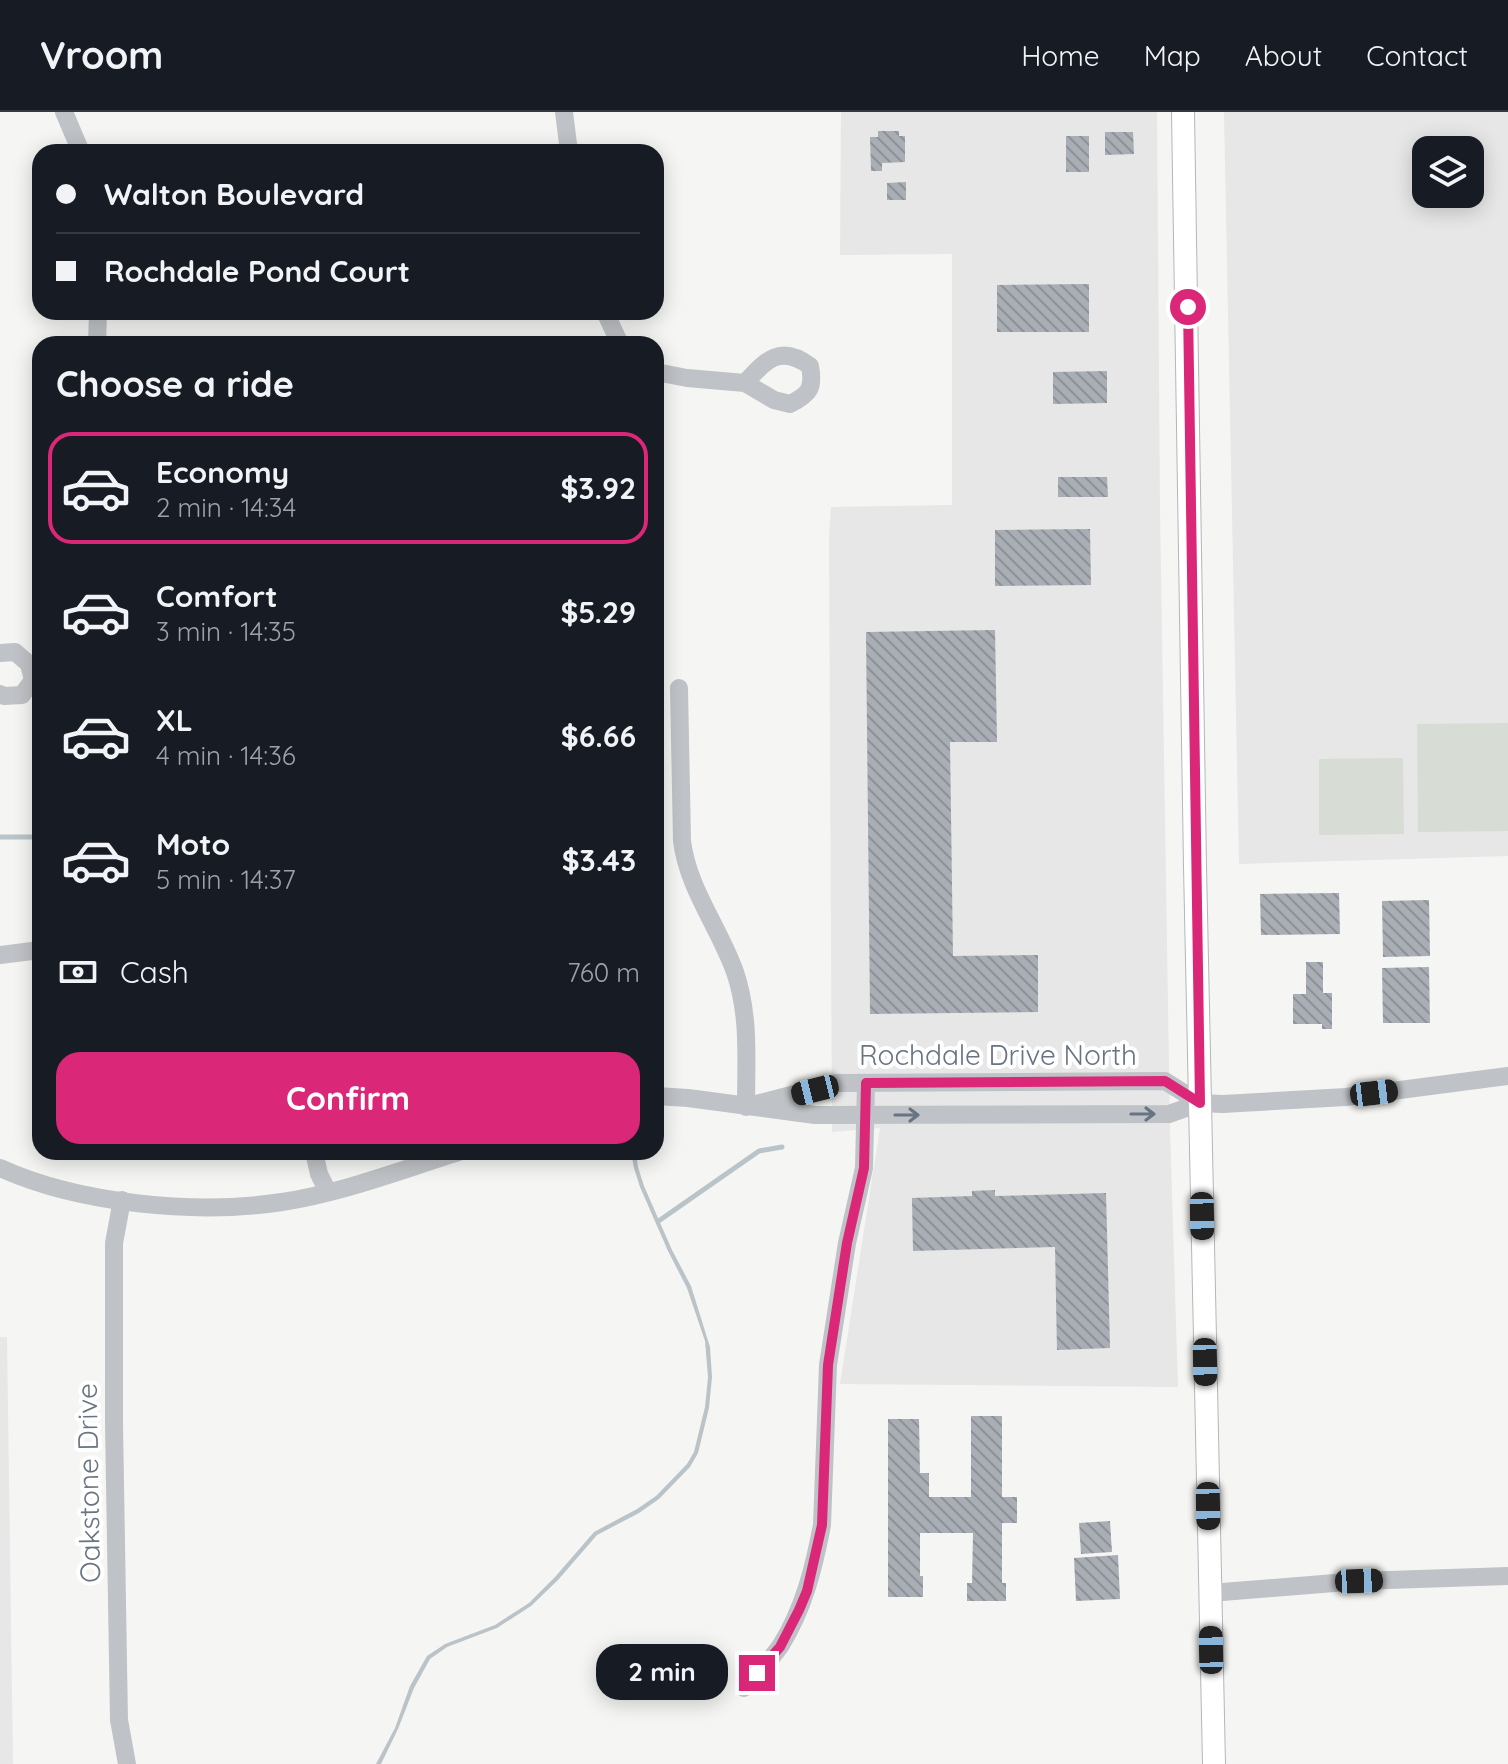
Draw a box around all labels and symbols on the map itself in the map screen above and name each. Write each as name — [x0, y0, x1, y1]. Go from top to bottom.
route start — [1170, 289, 1206, 325]
street label: Rochdale Drive North — [859, 1037, 1137, 1072]
car — [789, 1073, 841, 1107]
car — [1349, 1078, 1399, 1108]
one-way arrow — [1129, 1106, 1156, 1122]
one-way arrow — [893, 1107, 920, 1123]
car — [1190, 1192, 1214, 1240]
car — [1193, 1338, 1217, 1386]
street label: Oakstone Drive — [69, 1383, 107, 1583]
car — [1196, 1482, 1220, 1530]
car — [1335, 1568, 1383, 1594]
car — [1199, 1626, 1223, 1674]
callout: 2 min — [597, 1645, 729, 1701]
route end — [739, 1655, 775, 1691]

